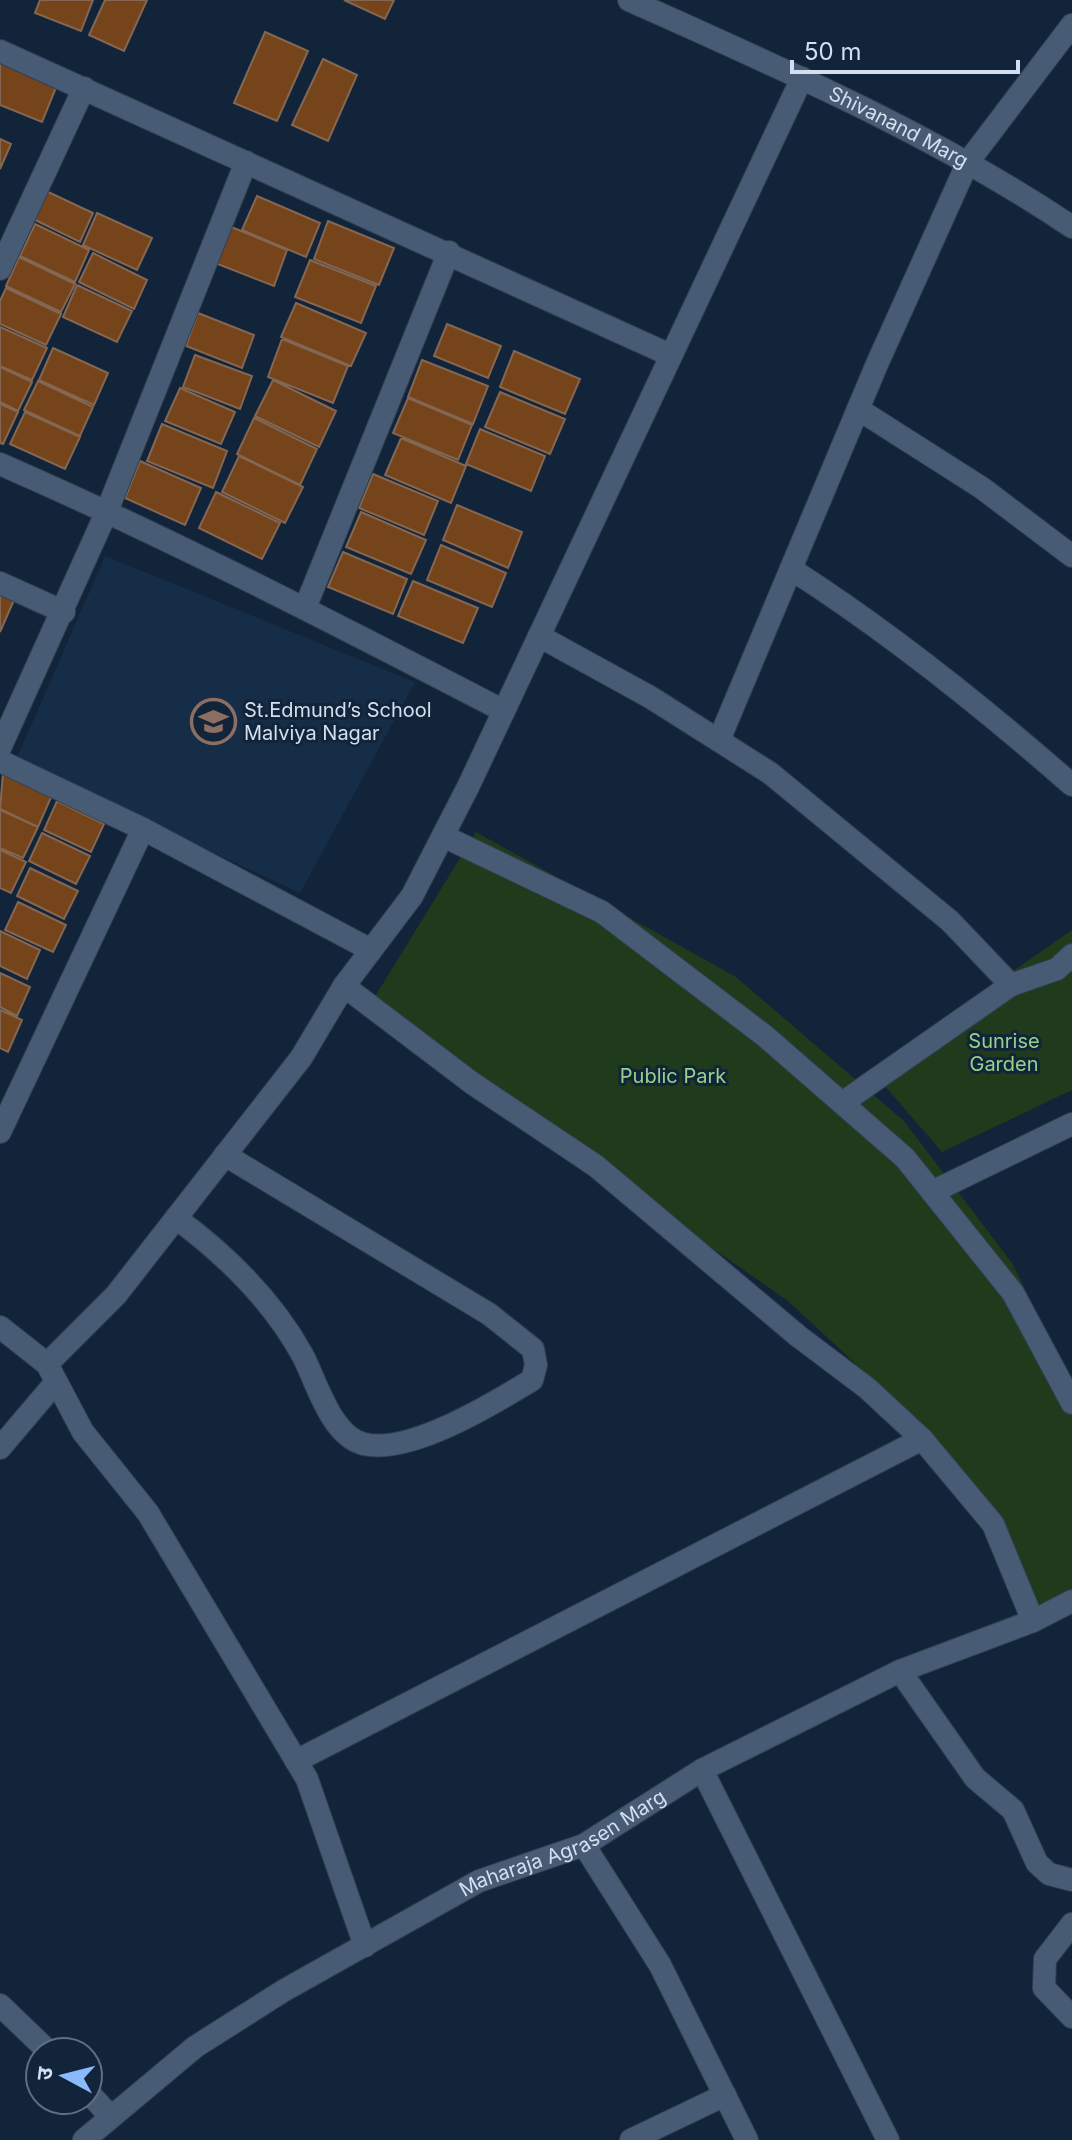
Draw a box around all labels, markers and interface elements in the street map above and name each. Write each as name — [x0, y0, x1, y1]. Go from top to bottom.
scale bar — [792, 24, 1018, 74]
text: 50 m — [804, 37, 862, 66]
street label: Shivanand Marg — [825, 81, 972, 173]
school or university icon: St.Edmund’s School Malviya Nagar — [189, 697, 237, 745]
place label: St.Edmund’s School Malviya Nagar — [244, 698, 432, 745]
park label: Sunrise Garden — [968, 1029, 1040, 1076]
park label: Public Park — [620, 1064, 726, 1088]
street label: Maharaja Agrasen Marg — [455, 1784, 670, 1902]
north arrow — [24, 2036, 104, 2116]
text: उ — [30, 2064, 58, 2082]

